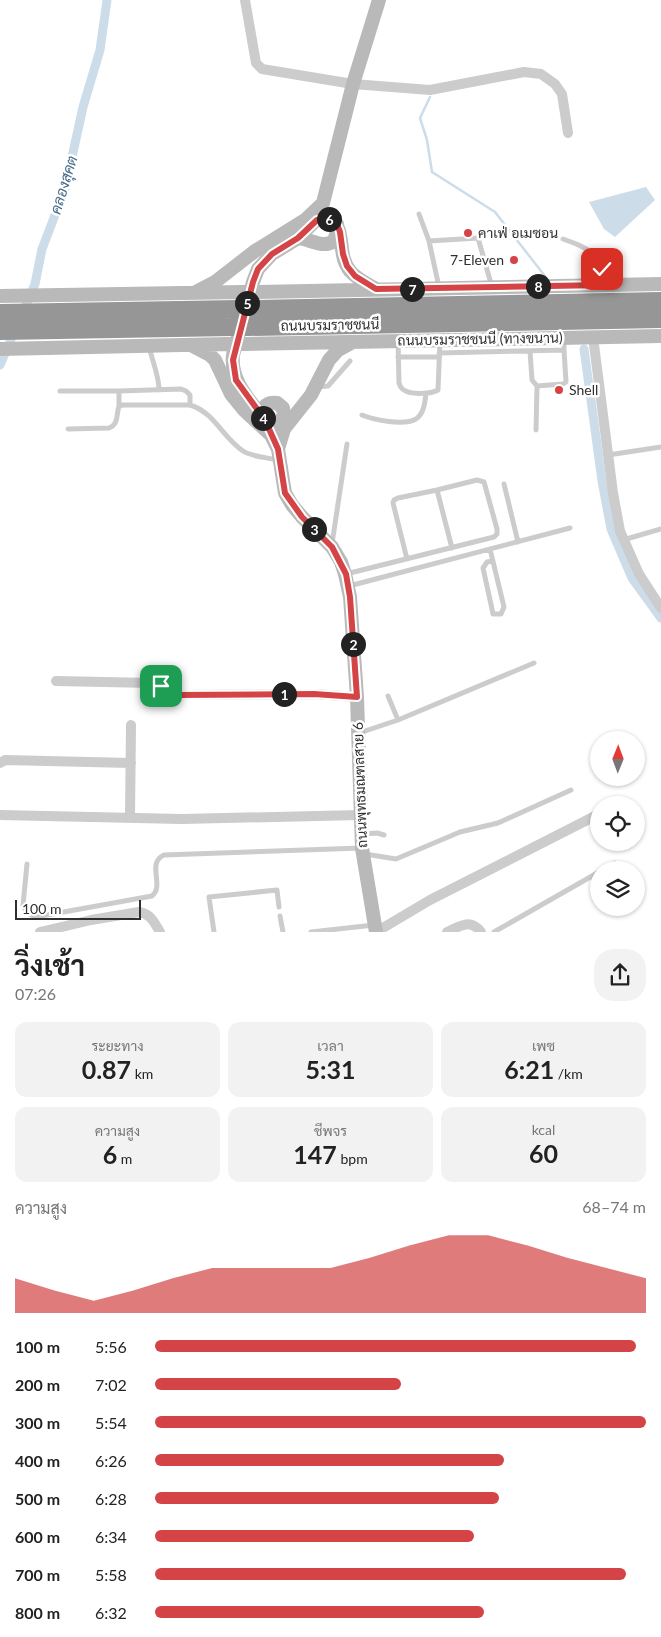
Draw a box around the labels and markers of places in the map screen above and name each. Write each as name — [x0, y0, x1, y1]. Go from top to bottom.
pin: 6 — [316, 206, 342, 232]
place label: คาเฟ่ อเมซอน — [478, 224, 558, 241]
marker: คาเฟ่ อเมซอน — [462, 227, 474, 239]
pin — [581, 248, 623, 290]
place label: 7-Eleven — [450, 251, 504, 268]
marker: 7-Eleven — [508, 254, 520, 266]
pin: 8 — [526, 274, 550, 298]
pin: 7 — [400, 276, 424, 302]
pin: 5 — [234, 290, 260, 316]
place label: Shell — [569, 381, 598, 398]
marker: Shell — [553, 384, 565, 396]
pin: 4 — [250, 406, 276, 430]
pin: 3 — [302, 516, 326, 542]
pin: 2 — [340, 632, 366, 656]
pin — [140, 665, 182, 707]
pin: 1 — [272, 682, 296, 706]

